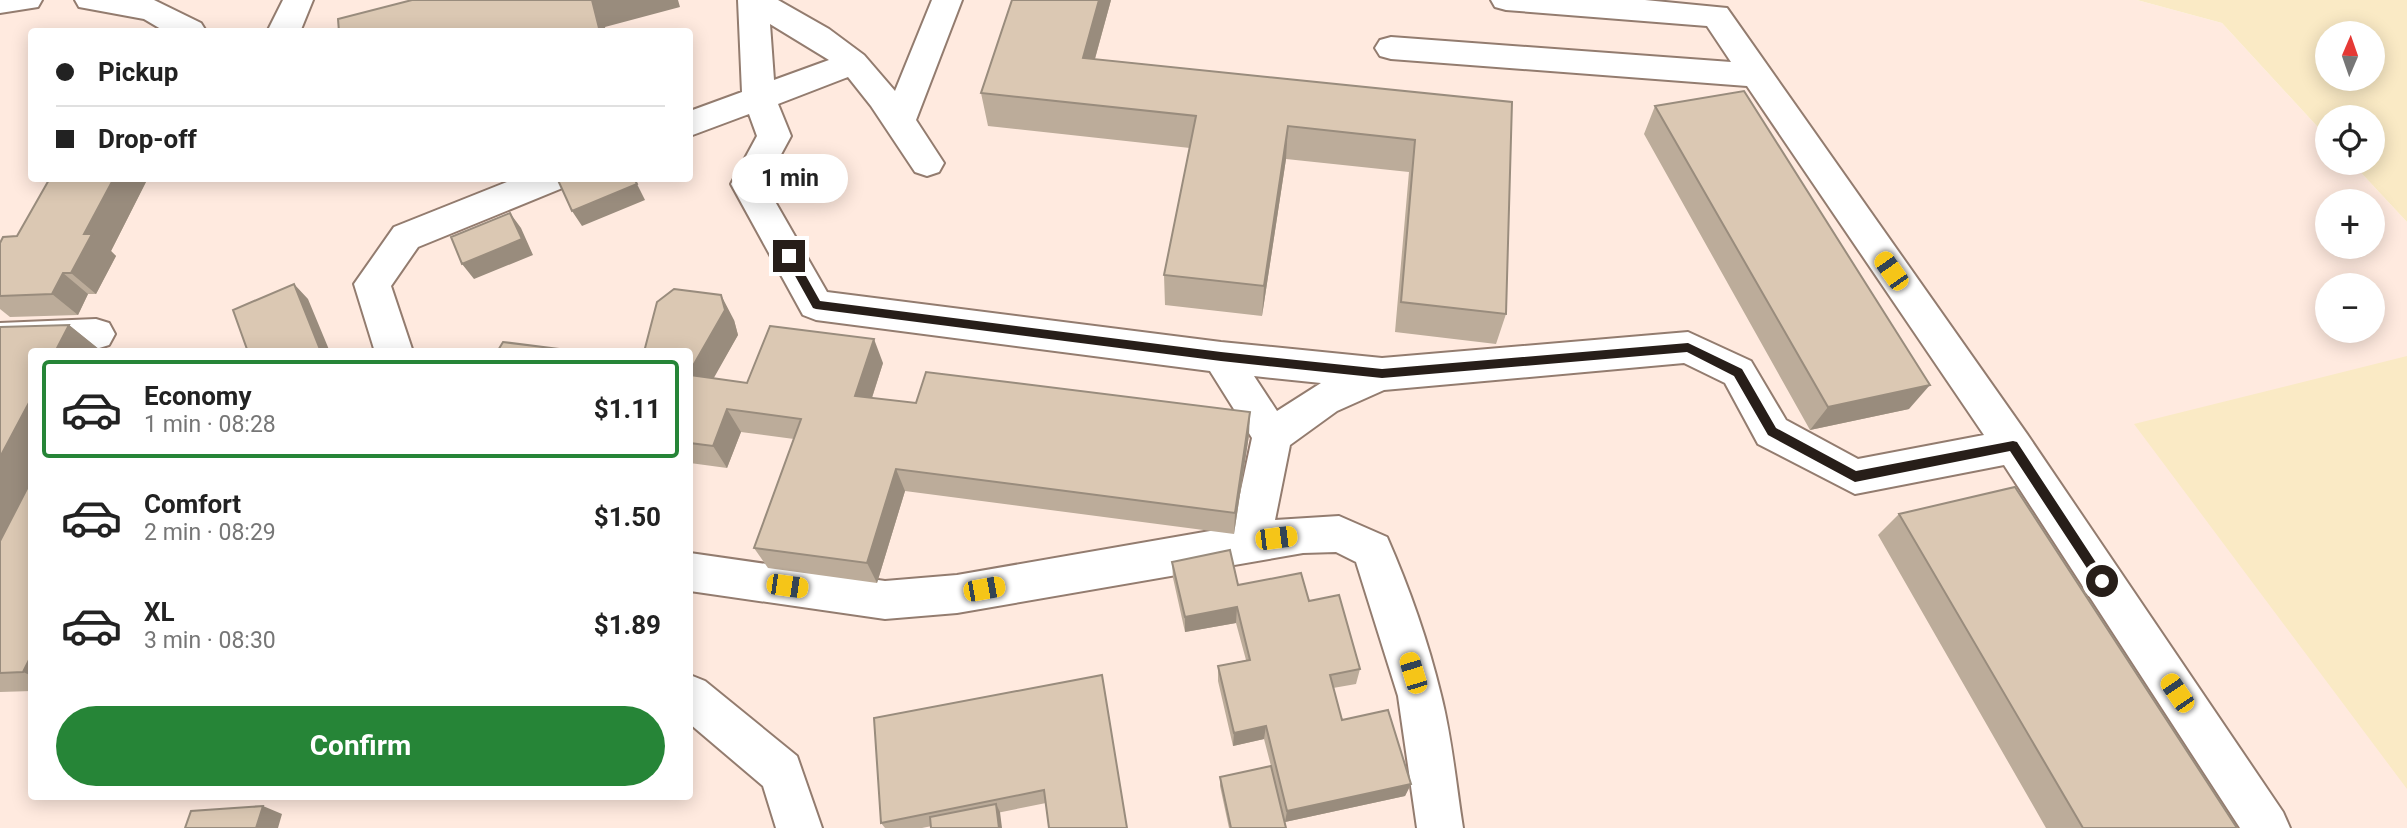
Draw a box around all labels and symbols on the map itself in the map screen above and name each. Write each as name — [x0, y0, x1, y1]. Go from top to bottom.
north arrow — [2315, 21, 2385, 91]
callout: 1 min — [731, 154, 847, 204]
route end — [773, 240, 805, 272]
car — [1871, 248, 1912, 294]
car — [1254, 525, 1299, 551]
route start — [2086, 565, 2118, 597]
car — [765, 573, 810, 599]
car — [962, 575, 1007, 603]
car — [1397, 650, 1430, 696]
car — [2157, 670, 2198, 716]

